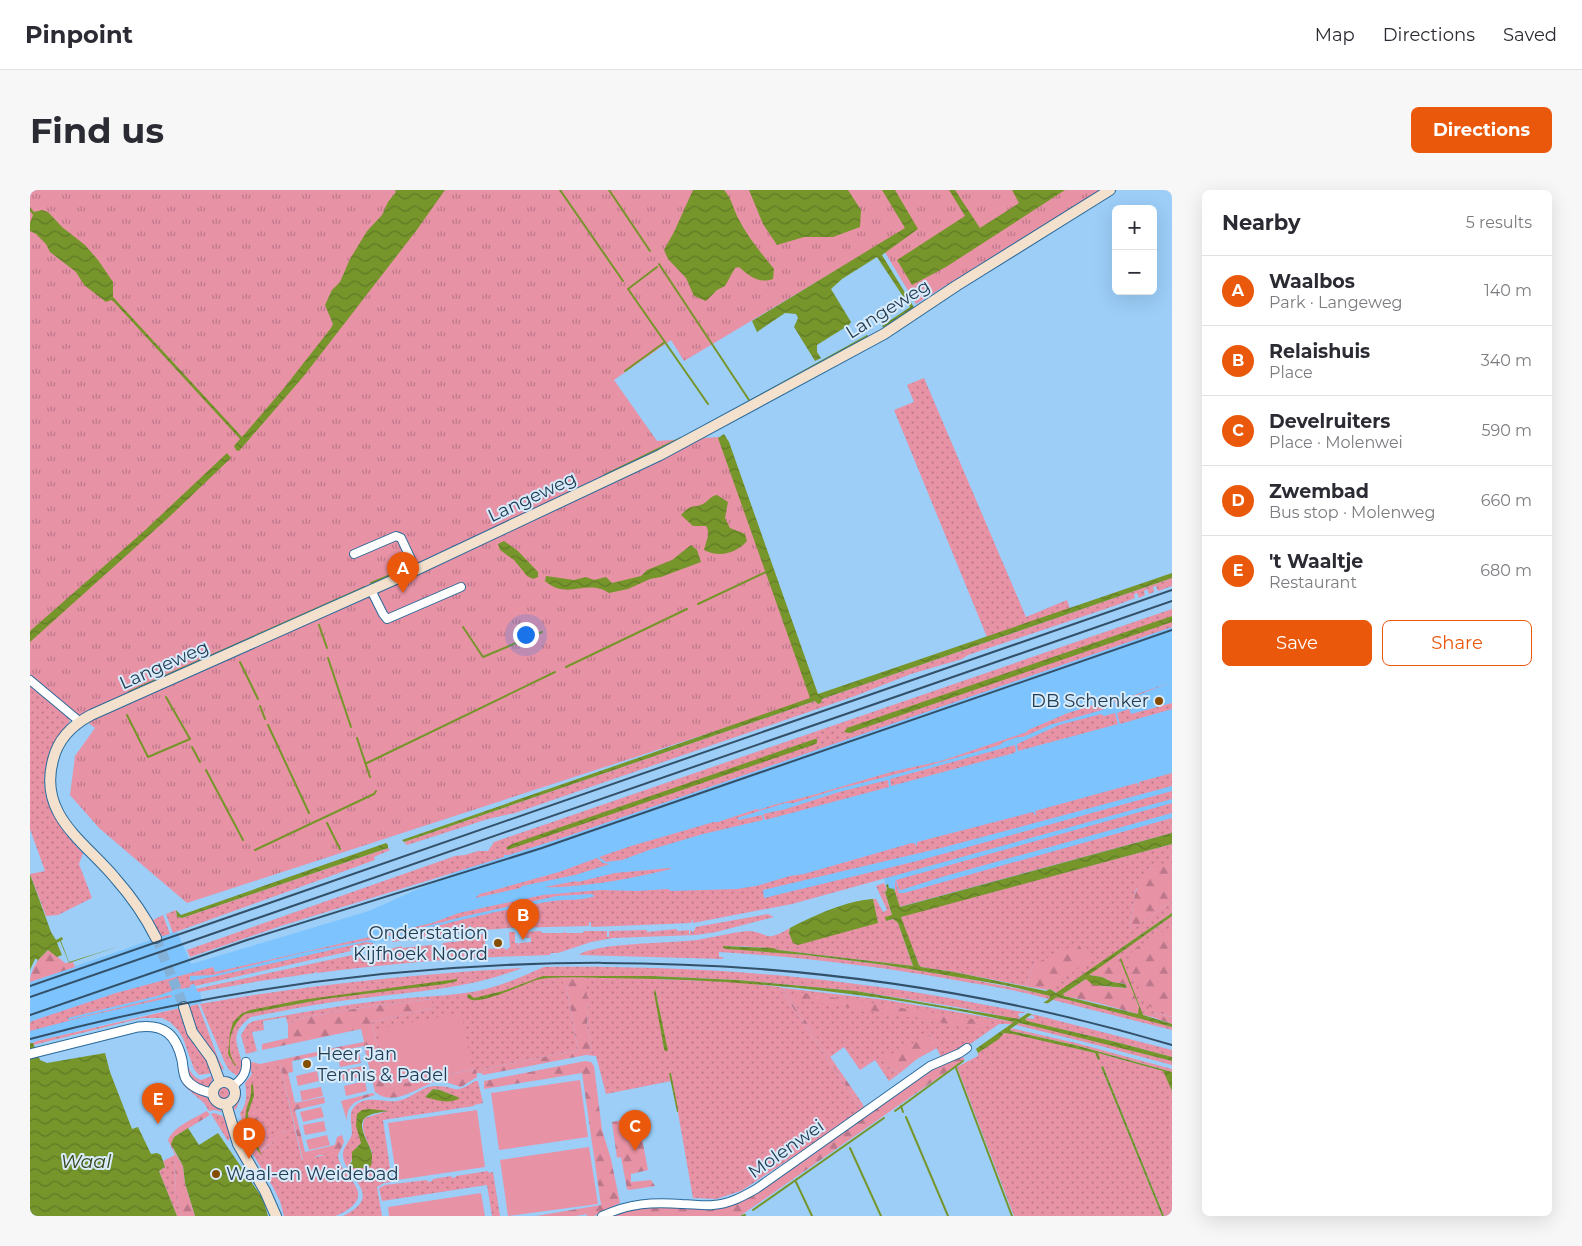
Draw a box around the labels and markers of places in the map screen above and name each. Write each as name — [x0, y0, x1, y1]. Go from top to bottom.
pin: A — [387, 552, 419, 593]
place label: DB Schenker — [1031, 690, 1149, 712]
marker: DB Schenker — [1153, 695, 1165, 707]
pin: B — [507, 899, 539, 940]
place label: Onderstation Kijfhoek Noord — [353, 922, 488, 965]
marker: Onderstation Kijfhoek Noord — [492, 937, 504, 949]
place label: Heer Jan Tennis & Padel — [317, 1043, 448, 1086]
marker: Heer Jan Tennis & Padel — [301, 1058, 313, 1070]
pin: E — [142, 1083, 174, 1124]
pin: C — [619, 1110, 651, 1151]
pin: D — [233, 1118, 265, 1159]
place label: Waal-en Weidebad — [226, 1163, 399, 1185]
marker: Waal-en Weidebad — [210, 1168, 222, 1180]

